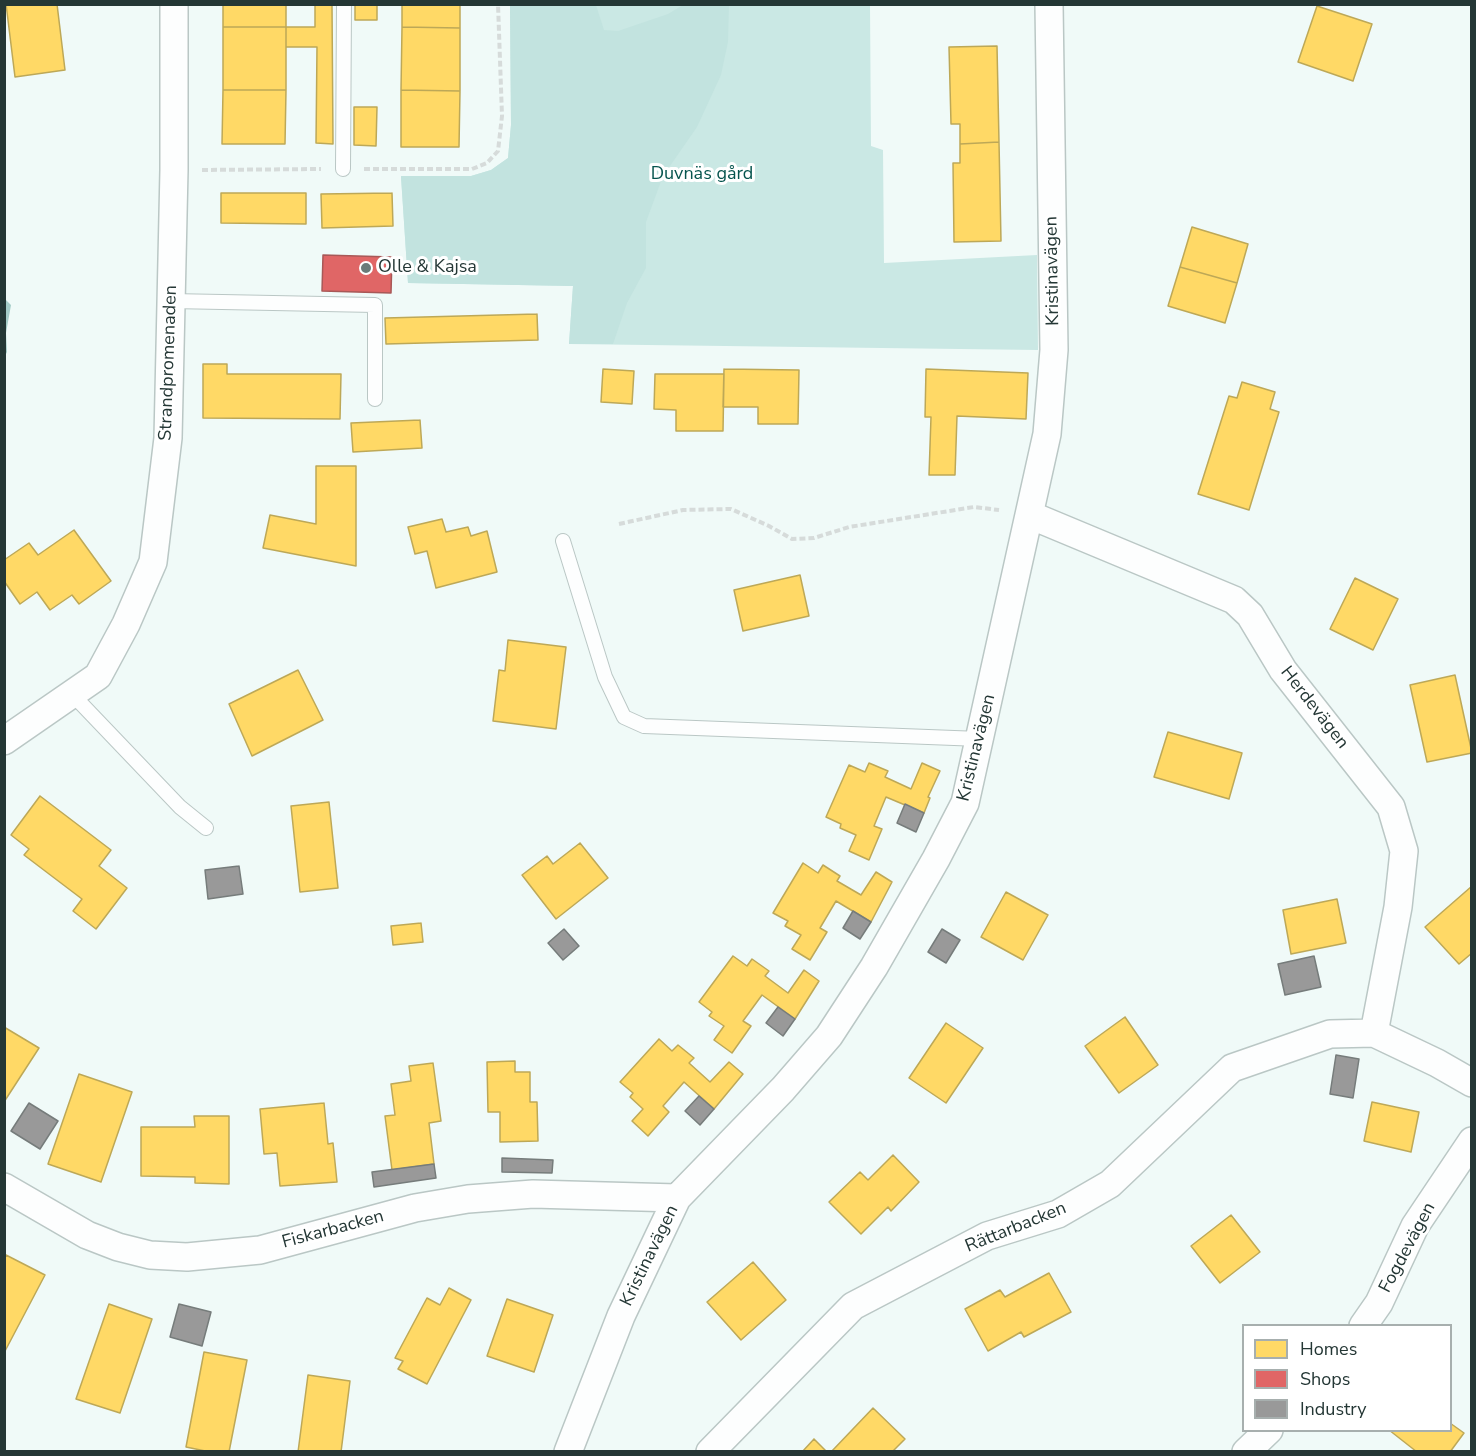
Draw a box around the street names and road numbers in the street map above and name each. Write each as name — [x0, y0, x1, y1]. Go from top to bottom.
street label: Kristinavägen — [1041, 216, 1065, 326]
street label: Strandpromenaden — [155, 285, 183, 441]
street label: Herdevägen — [1275, 663, 1353, 753]
street label: Kristinavägen — [953, 692, 1001, 804]
street label: Rättarbacken — [962, 1198, 1070, 1258]
street label: Fogdevägen — [1375, 1199, 1441, 1297]
street label: Kristinavägen — [616, 1202, 684, 1310]
street label: Fiskarbacken — [280, 1206, 386, 1254]

